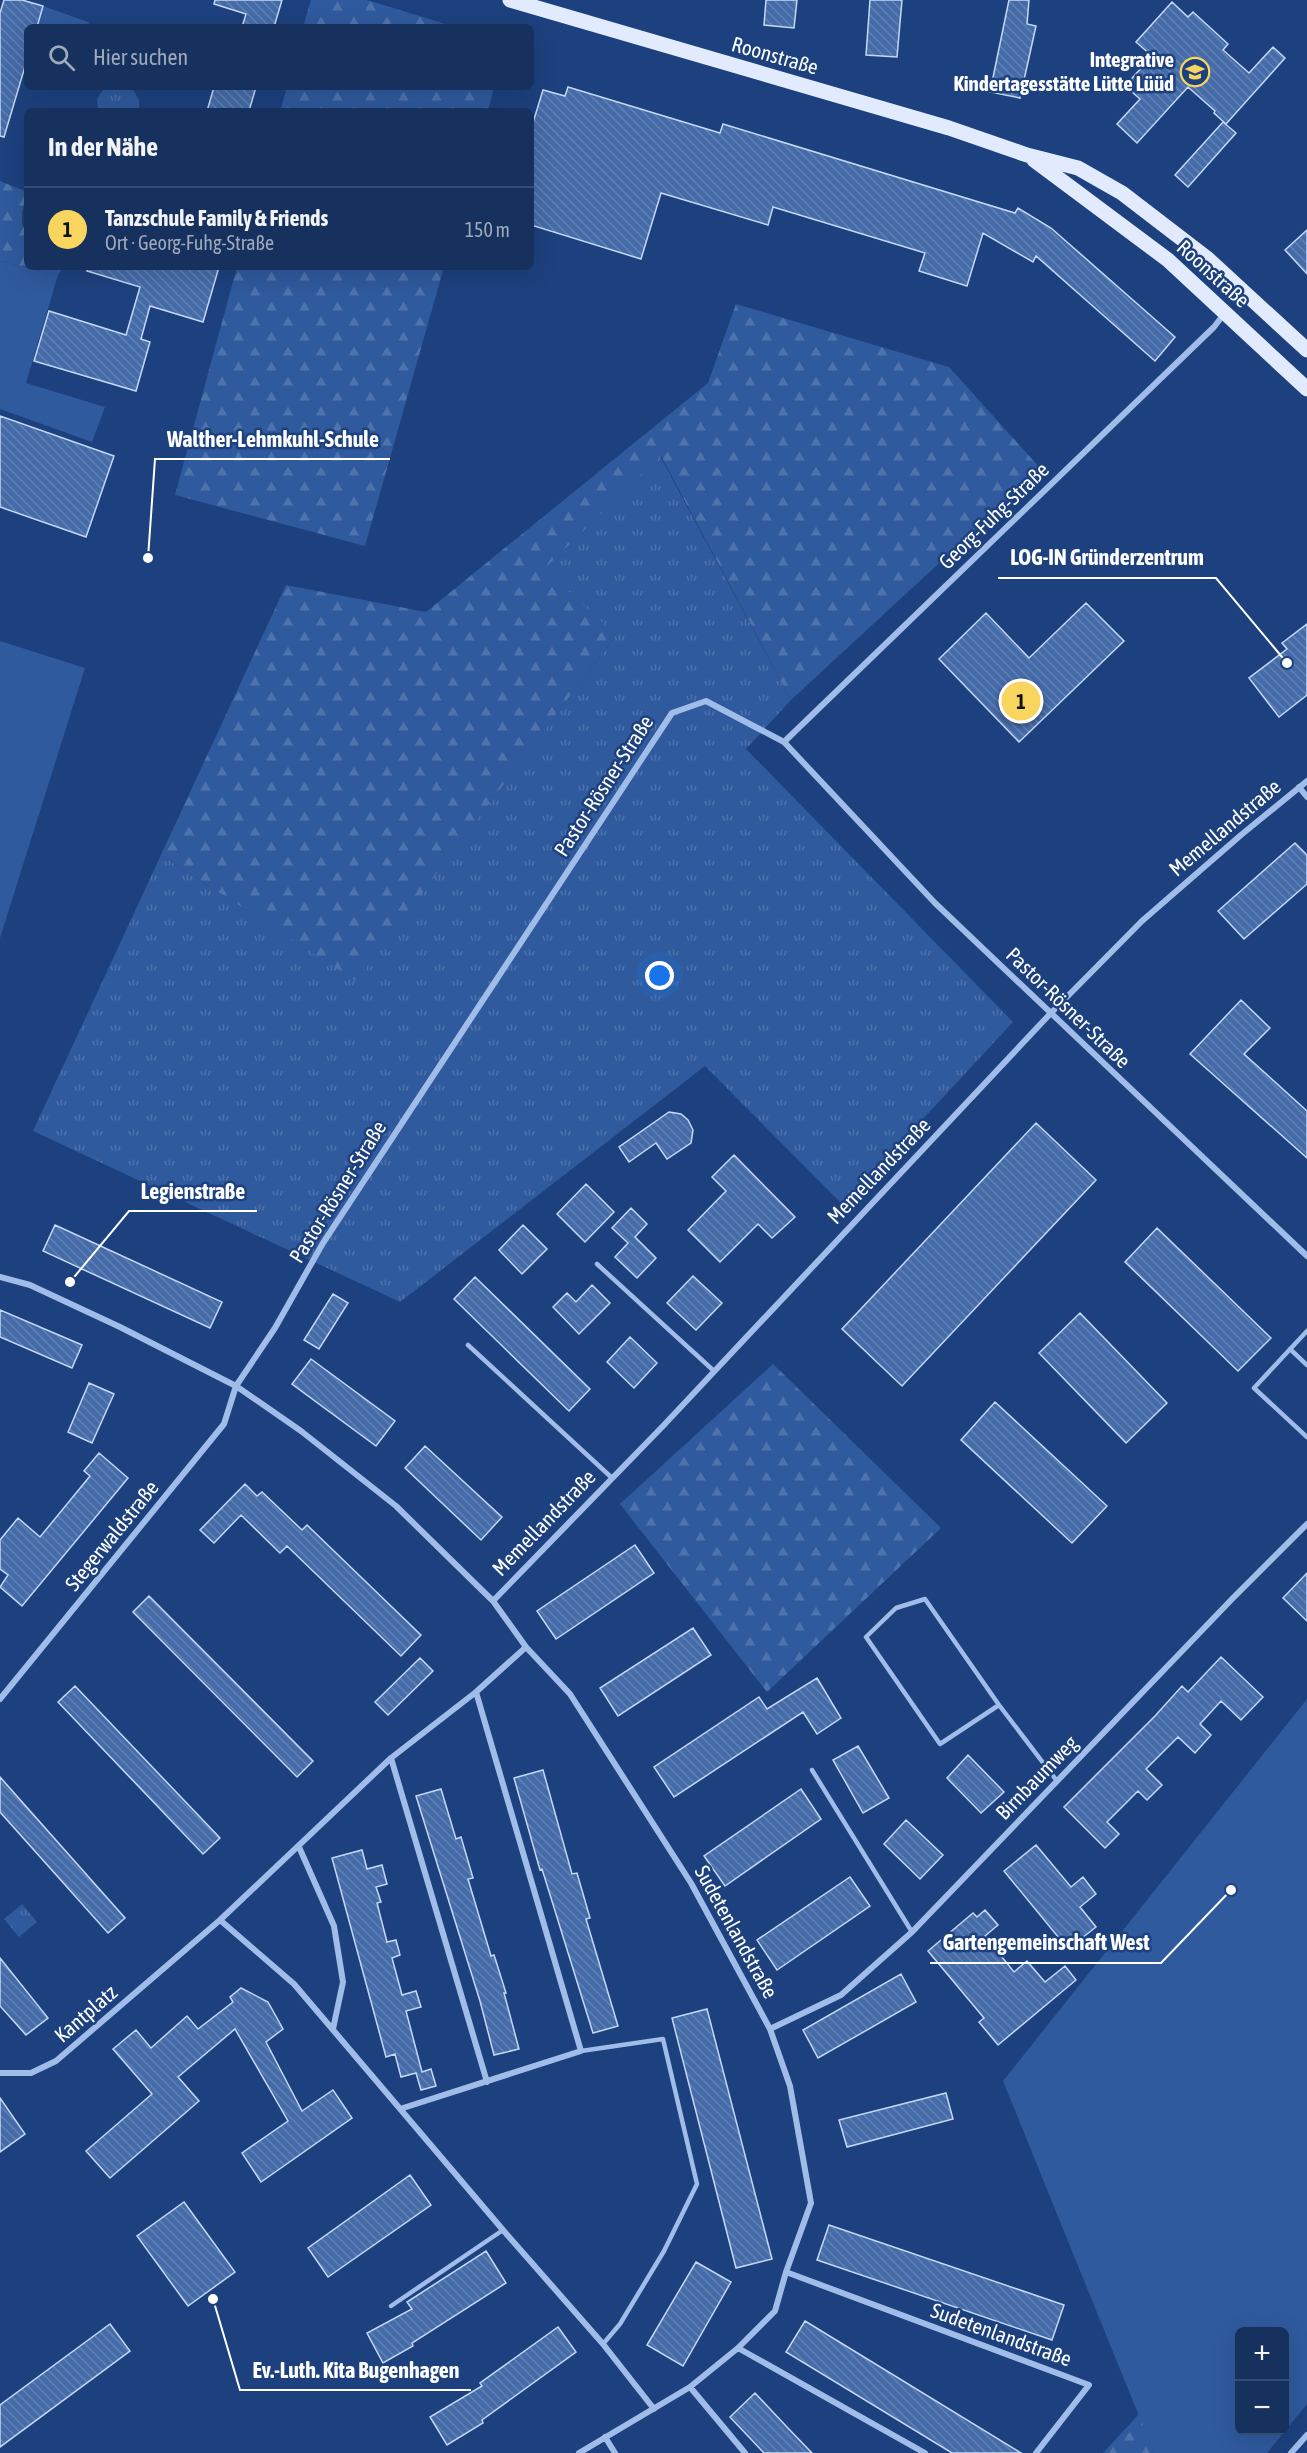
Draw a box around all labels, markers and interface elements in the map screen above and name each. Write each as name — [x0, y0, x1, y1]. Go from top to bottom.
search box — [24, 24, 534, 90]
street label: Roonstraße — [729, 31, 821, 79]
icon: search — [45, 41, 78, 74]
text: Hier suchen — [93, 44, 188, 70]
place label: Integrative Kindertagesstätte Lütte Lüüd — [953, 47, 1174, 95]
school or university icon: Integrative Kindertagesstätte Lütte Lüüd — [1179, 56, 1211, 88]
text: In der Nähe — [48, 132, 158, 162]
text: Tanzschule Family & Friends — [105, 205, 328, 231]
text: 1 — [63, 218, 72, 241]
text: 150 m — [465, 218, 510, 241]
text: Ort · Georg-Fuhg-Straße — [105, 231, 274, 254]
street label: Roonstraße — [1173, 235, 1255, 312]
callout: Walther-Lehmkuhl-Schule — [155, 419, 390, 459]
text: Walther-Lehmkuhl-Schule — [166, 426, 379, 452]
street label: Georg-Fuhg-Straße — [934, 457, 1053, 574]
callout: LOG-IN Gründerzentrum — [998, 538, 1216, 578]
text: LOG-IN Gründerzentrum — [1010, 544, 1204, 570]
pin: 1 — [1002, 678, 1040, 724]
street label: Pastor-Rösner-Straße — [549, 711, 658, 860]
street label: Memellandstraße — [1164, 774, 1285, 881]
street label: Pastor-Rösner-Straße — [1002, 942, 1136, 1073]
your location — [645, 961, 674, 990]
street label: Memellandstraße — [822, 1112, 935, 1228]
street label: Pastor-Rösner-Straße — [284, 1116, 391, 1267]
callout: Legienstraße — [129, 1171, 257, 1211]
text: Legienstraße — [141, 1178, 245, 1204]
street label: Memellandstraße — [487, 1464, 600, 1580]
street label: Stegerwaldstraße — [60, 1476, 163, 1595]
street label: Birnbaumweg — [990, 1730, 1082, 1824]
street label: Sudetenlandstraße — [691, 1861, 783, 2002]
callout: Gartengemeinschaft West — [930, 1923, 1161, 1963]
text: Gartengemeinschaft West — [942, 1929, 1150, 1955]
street label: Kantplatz — [49, 1979, 122, 2047]
street label: Sudetenlandstraße — [928, 2297, 1075, 2371]
map controls — [1235, 2327, 1289, 2435]
button: + — [1235, 2327, 1289, 2381]
callout: Ev.-Luth. Kita Bugenhagen — [240, 2350, 471, 2390]
text: Ev.-Luth. Kita Bugenhagen — [253, 2357, 460, 2383]
button: − — [1235, 2381, 1289, 2435]

